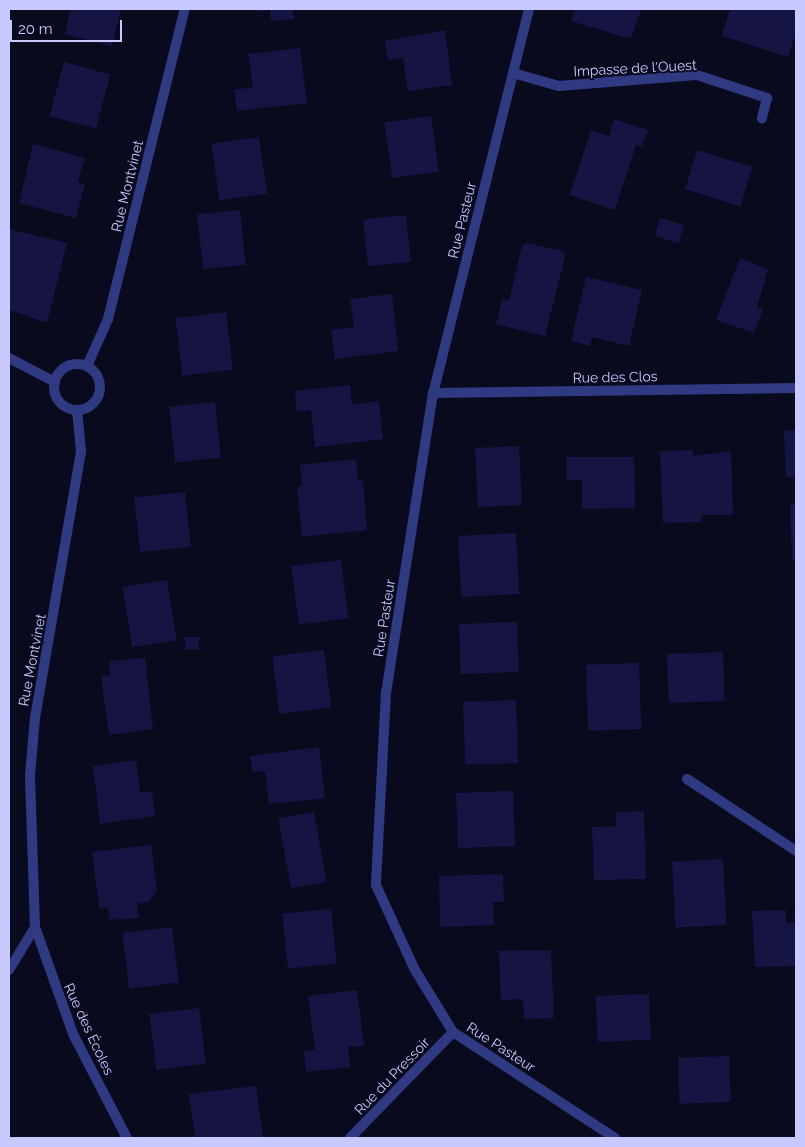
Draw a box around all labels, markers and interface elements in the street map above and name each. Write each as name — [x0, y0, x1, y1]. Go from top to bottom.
scale bar — [12, 10, 125, 42]
text: 20 m — [18, 20, 53, 38]
street label: Impasse de l'Ouest — [573, 56, 697, 80]
street label: Rue Montvinet — [107, 138, 147, 234]
street label: Rue Pasteur — [444, 180, 480, 260]
street label: Rue des Clos — [572, 368, 658, 386]
street label: Rue Pasteur — [370, 578, 398, 658]
street label: Rue Montvinet — [15, 612, 49, 708]
street label: Rue des Écoles — [60, 980, 118, 1078]
street label: Rue Pasteur — [464, 1019, 538, 1075]
street label: Rue du Pressoir — [351, 1034, 433, 1118]

